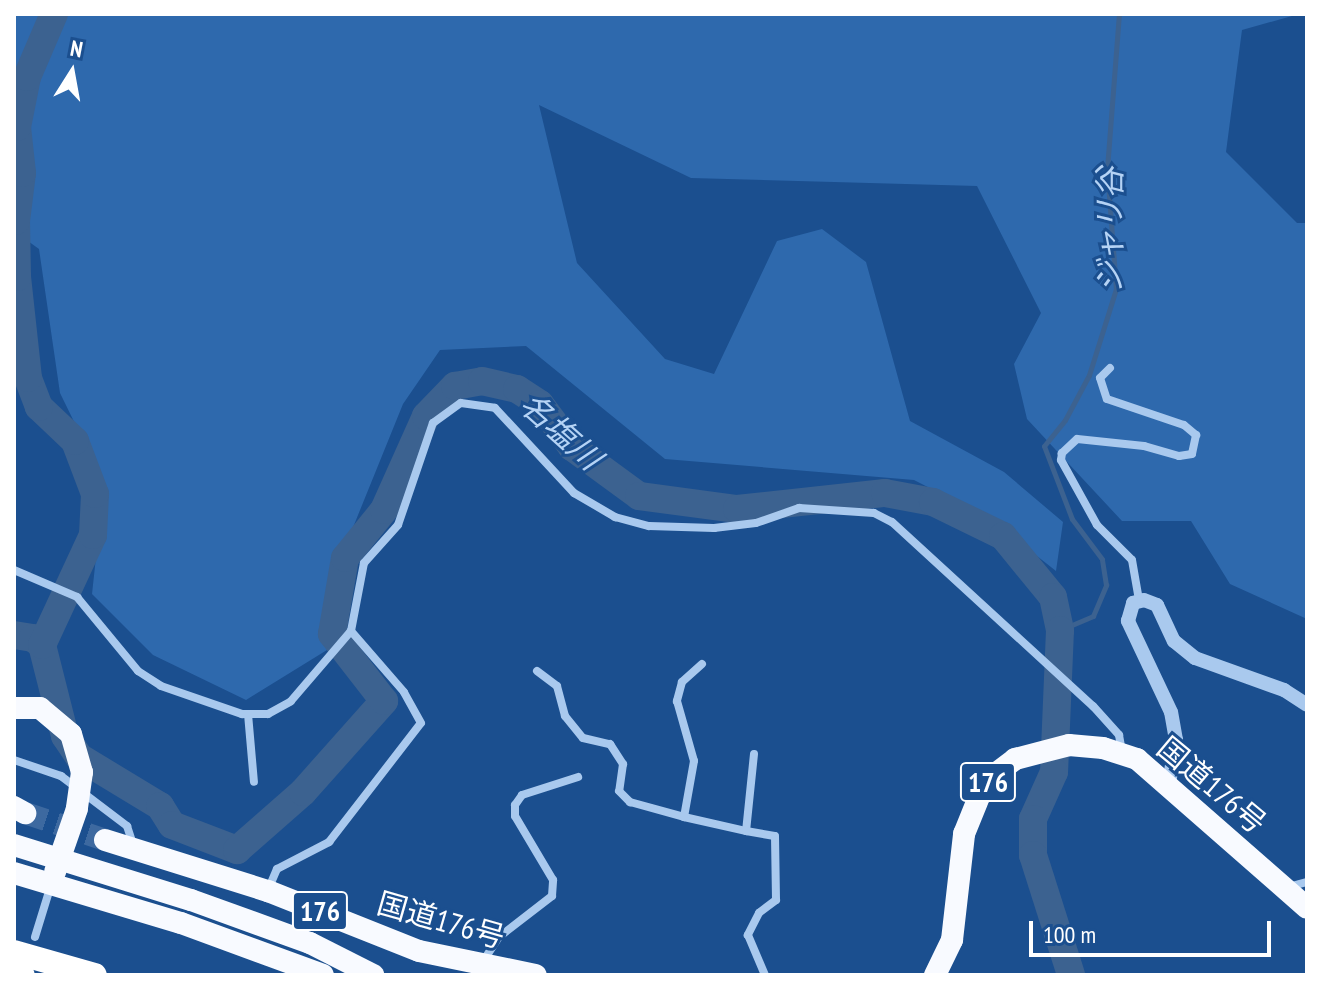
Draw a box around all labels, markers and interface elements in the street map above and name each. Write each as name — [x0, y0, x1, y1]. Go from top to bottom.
north arrow — [32, 32, 112, 112]
text: N — [68, 34, 85, 63]
water label: ジャリ谷 — [1090, 166, 1128, 294]
water label: 名塩川 — [512, 385, 610, 477]
street label: 国道176号 — [1150, 729, 1274, 841]
road number: 176 — [958, 758, 1018, 806]
street label: 国道176号 — [373, 885, 509, 955]
road number: 176 — [290, 887, 350, 935]
scale bar — [1033, 905, 1275, 955]
text: 100 m — [1043, 919, 1096, 950]

